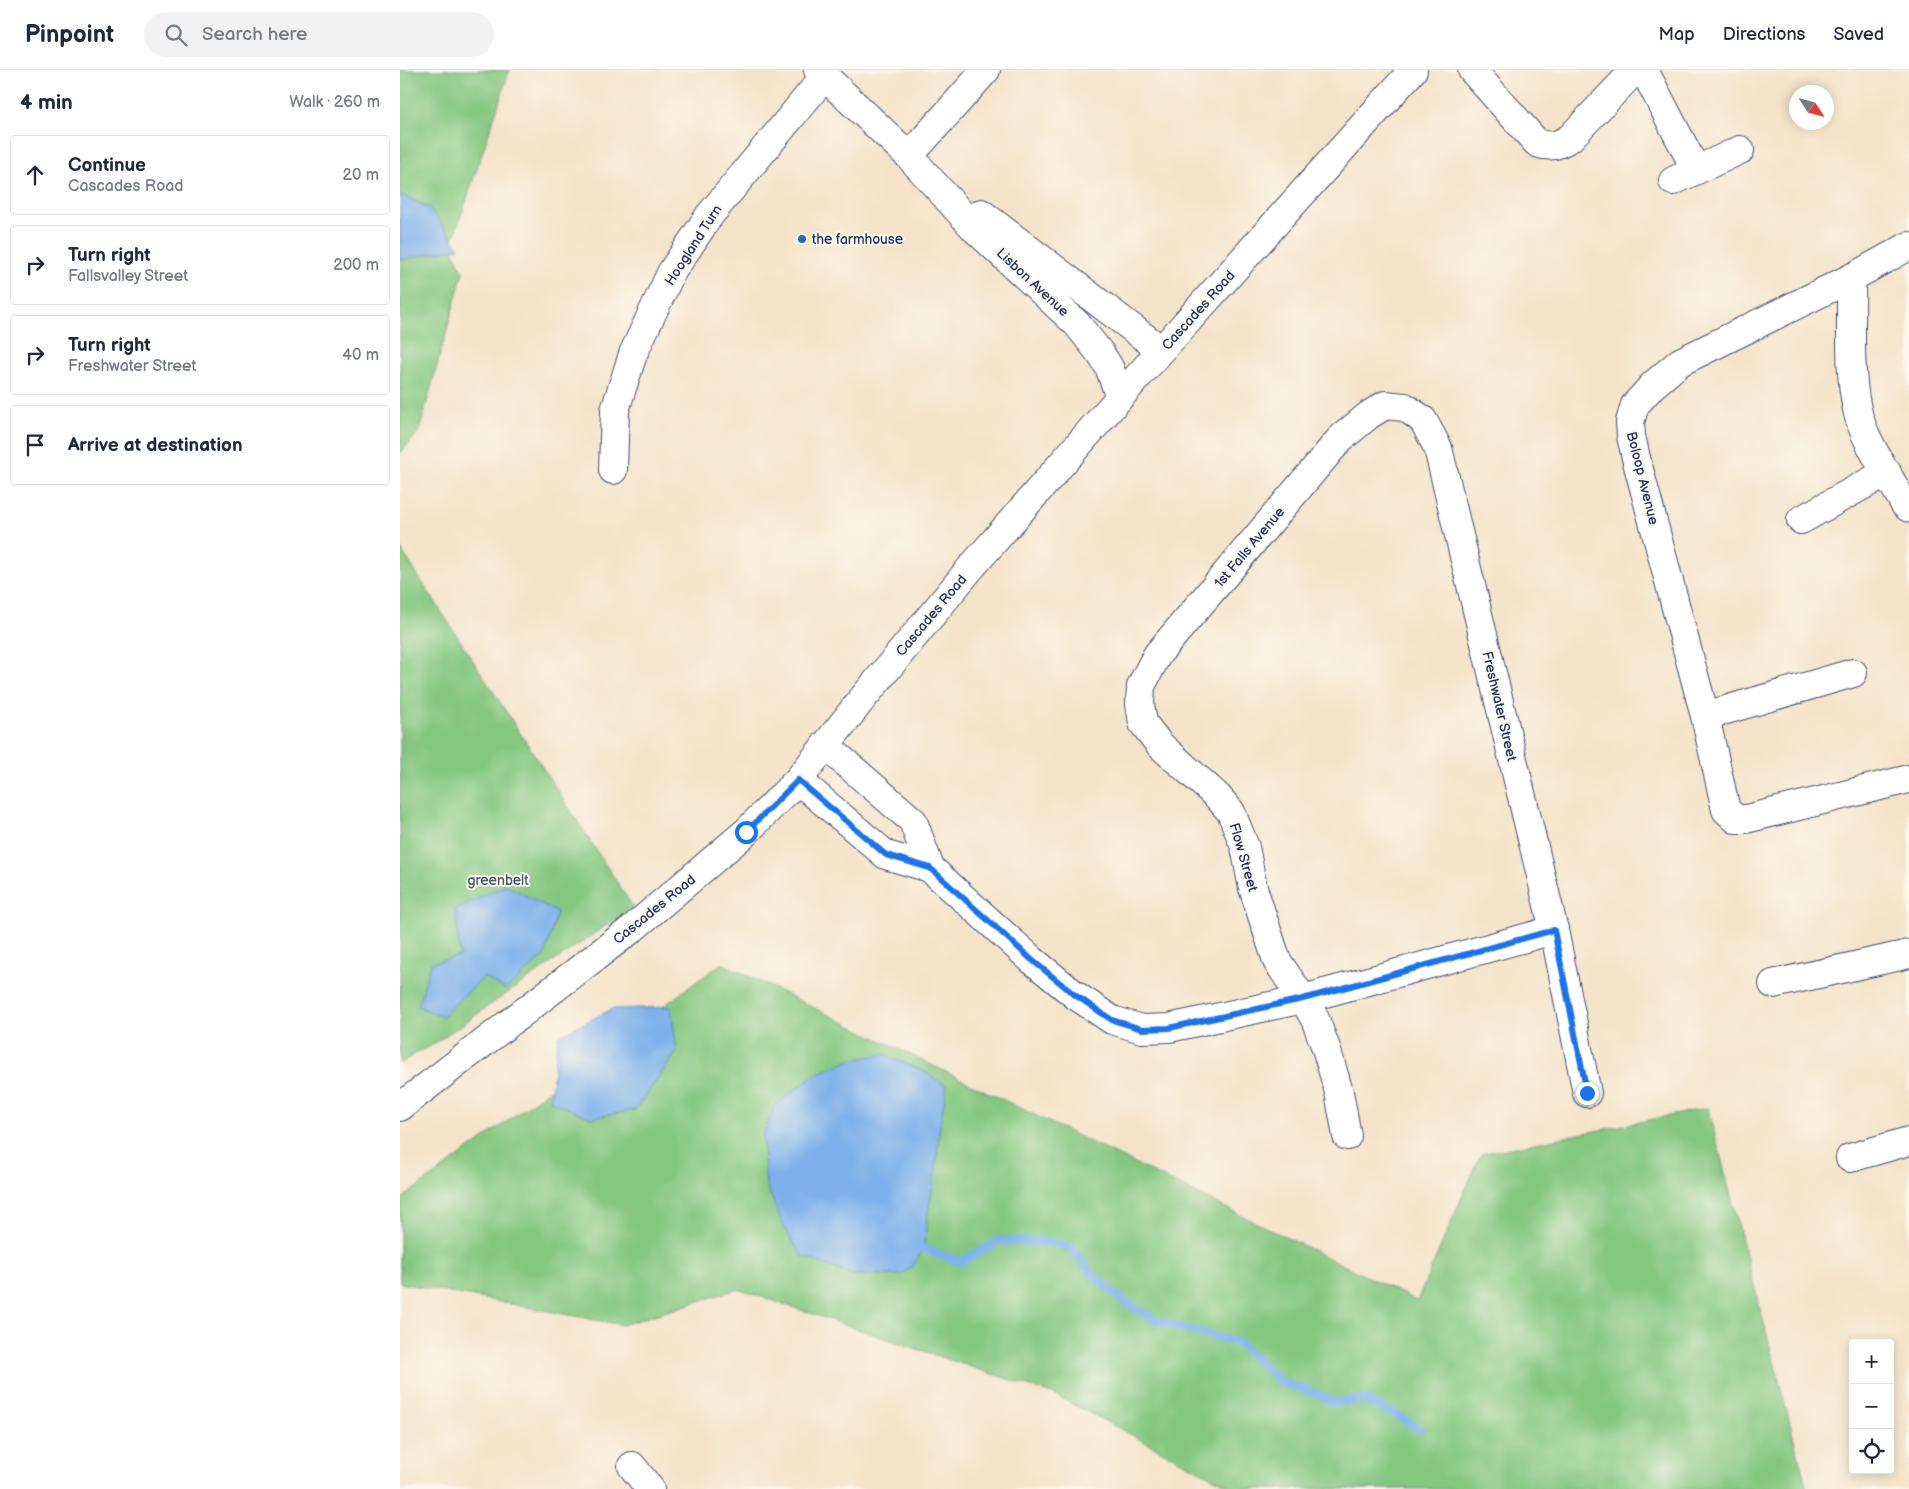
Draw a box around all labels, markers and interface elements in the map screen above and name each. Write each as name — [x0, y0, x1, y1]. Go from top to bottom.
search box — [144, 12, 494, 57]
text: Pinpoint — [25, 20, 114, 49]
icon: search — [162, 21, 190, 49]
text: Search here — [202, 23, 307, 46]
text: Map — [1659, 24, 1695, 45]
text: Directions — [1723, 24, 1805, 45]
text: Saved — [1833, 24, 1884, 45]
north arrow — [1789, 85, 1834, 130]
text: 4 min — [20, 90, 73, 115]
text: Walk · 260 m — [289, 93, 380, 112]
text: Continue — [68, 154, 146, 177]
icon: ahead — [21, 161, 49, 189]
text: 20 m — [343, 166, 379, 185]
text: Cascades Road — [68, 177, 184, 196]
street label: Hoogland Turn — [661, 202, 726, 289]
place label: the farmhouse — [812, 231, 903, 248]
marker: the farmhouse — [796, 233, 808, 245]
text: Turn right — [68, 244, 151, 267]
street label: Lisbon Avenue — [993, 245, 1072, 320]
icon: right — [21, 251, 49, 279]
text: 200 m — [333, 256, 379, 275]
text: Fallsvalley Street — [68, 267, 188, 286]
street label: Cascades Road — [1158, 267, 1239, 354]
text: Turn right — [68, 334, 151, 357]
icon: right — [21, 341, 49, 369]
text: 40 m — [342, 346, 379, 365]
text: Freshwater Street — [68, 357, 196, 376]
street label: Boloop Avenue — [1623, 430, 1662, 526]
icon: arrive — [21, 431, 49, 459]
text: Arrive at destination — [68, 434, 243, 457]
street label: 1st Falls Avenue — [1211, 503, 1288, 591]
street label: Cascades Road — [892, 571, 970, 660]
street label: Freshwater Street — [1479, 649, 1521, 763]
route start — [735, 821, 758, 844]
street label: Flow Street — [1226, 821, 1262, 894]
street label: Cascades Road — [610, 871, 699, 948]
park label: greenbelt — [467, 872, 529, 889]
route end — [1576, 1082, 1599, 1105]
map controls — [1849, 1339, 1894, 1474]
button: + — [1849, 1339, 1894, 1384]
button: − — [1849, 1384, 1894, 1429]
button: locate — [1849, 1429, 1894, 1474]

